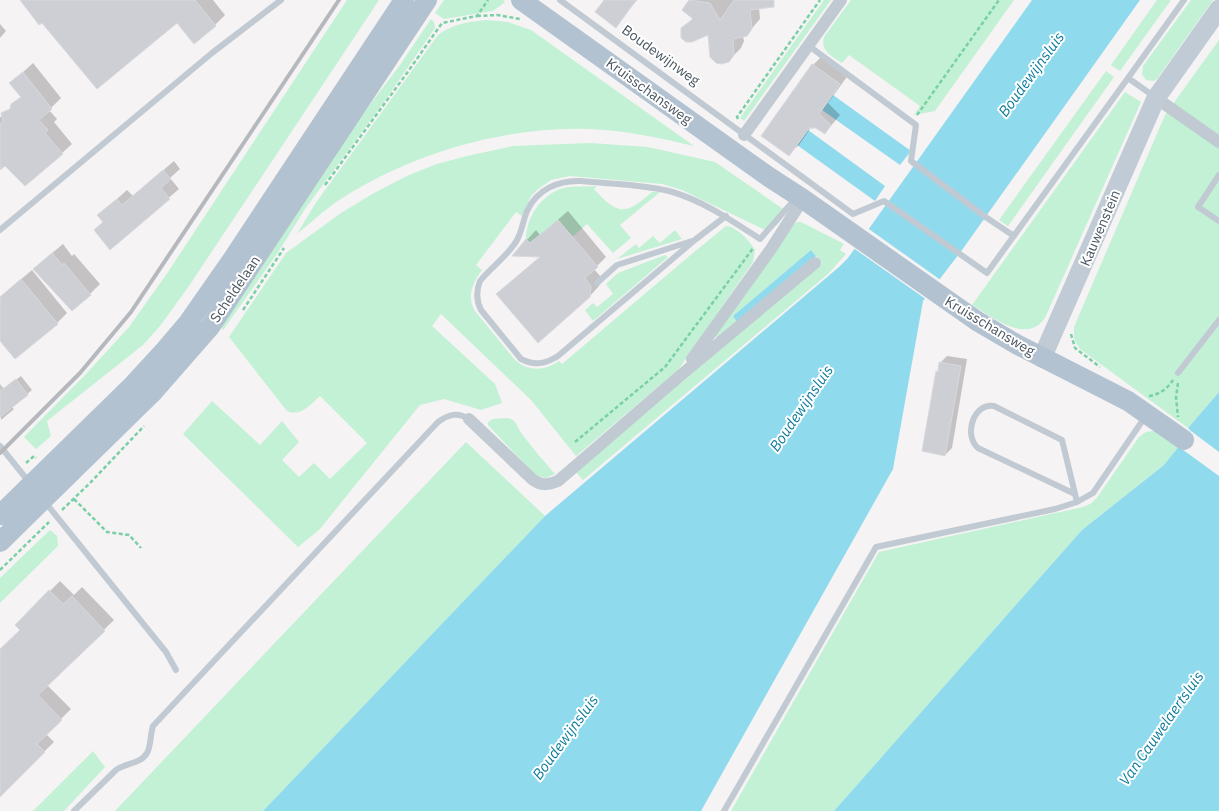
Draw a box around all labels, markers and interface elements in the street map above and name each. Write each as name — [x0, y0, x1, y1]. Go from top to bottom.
street label: Boudewijnweg — [618, 21, 704, 90]
water label: Boudewijnsluis — [994, 28, 1068, 120]
street label: Kruisschansweg — [603, 54, 696, 129]
street label: Kauwenstein — [1076, 187, 1124, 269]
street label: Scheldelaan — [206, 252, 264, 326]
street label: Kruisschansweg — [942, 292, 1039, 360]
water label: Boudewijnsluis — [765, 361, 837, 455]
water label: Van Cauwelaertsluis — [1115, 667, 1207, 789]
water label: Boudewijnsluis — [528, 691, 602, 783]

